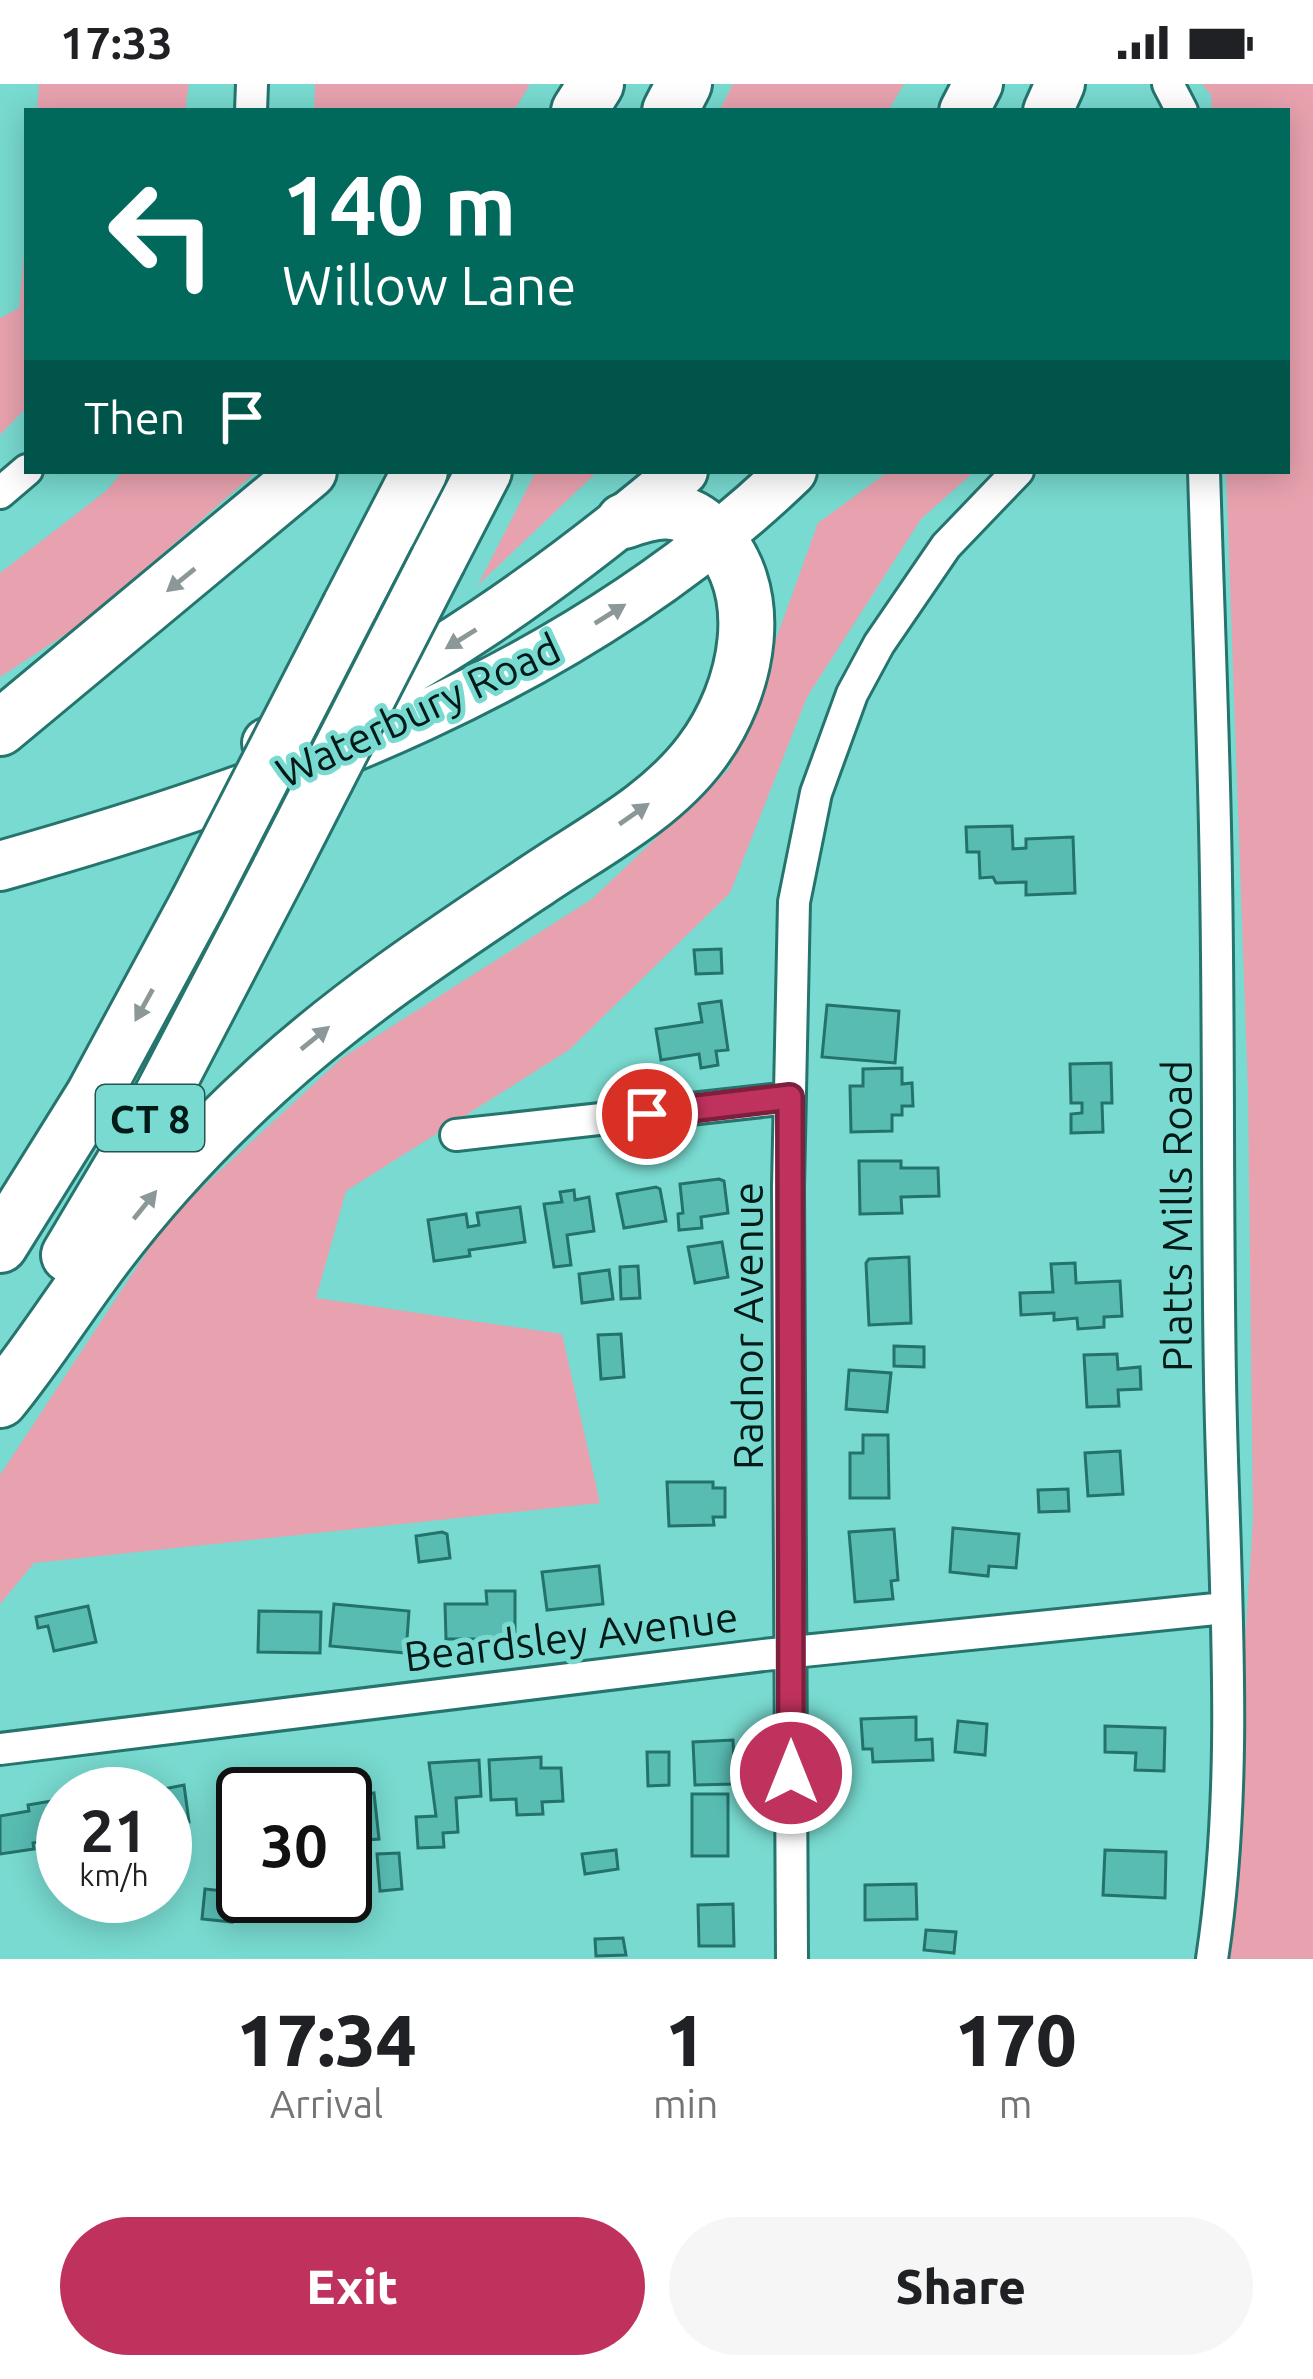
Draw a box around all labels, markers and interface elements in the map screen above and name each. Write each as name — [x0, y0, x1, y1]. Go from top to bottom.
text: 17:33 — [60, 17, 173, 68]
icon: left — [84, 156, 240, 312]
text: 140 m — [282, 157, 516, 251]
text: Willow Lane — [282, 255, 576, 315]
icon: arrive — [209, 384, 275, 450]
text: Then — [84, 392, 185, 443]
one-way arrow — [166, 567, 197, 592]
one-way arrow — [594, 604, 627, 626]
street label: Waterbury Road — [269, 624, 567, 796]
one-way arrow — [445, 627, 478, 649]
one-way arrow — [618, 803, 650, 826]
one-way arrow — [134, 988, 155, 1023]
one-way arrow — [300, 1026, 331, 1052]
street label: Platts Mills Road — [1153, 1060, 1200, 1372]
pin — [596, 1063, 698, 1165]
icon: arrive — [614, 1081, 680, 1147]
road number: CT 8 — [96, 1085, 204, 1151]
street label: Radnor Avenue — [724, 1182, 771, 1470]
one-way arrow — [132, 1190, 158, 1220]
street label: Beardsley Avenue — [402, 1592, 740, 1680]
position arrow — [728, 1710, 854, 1836]
speed limit sign: 30 — [216, 1767, 372, 1923]
text: 21 — [80, 1796, 148, 1863]
text: km/h — [79, 1858, 149, 1892]
text: 17:34 — [236, 1999, 417, 2080]
text: 1 — [665, 1999, 706, 2080]
text: 170 — [955, 1999, 1077, 2080]
text: Arrival — [270, 2082, 383, 2125]
text: min — [653, 2082, 718, 2125]
text: m — [999, 2082, 1032, 2125]
button: Exit — [60, 2217, 645, 2355]
button: Share — [669, 2217, 1253, 2355]

